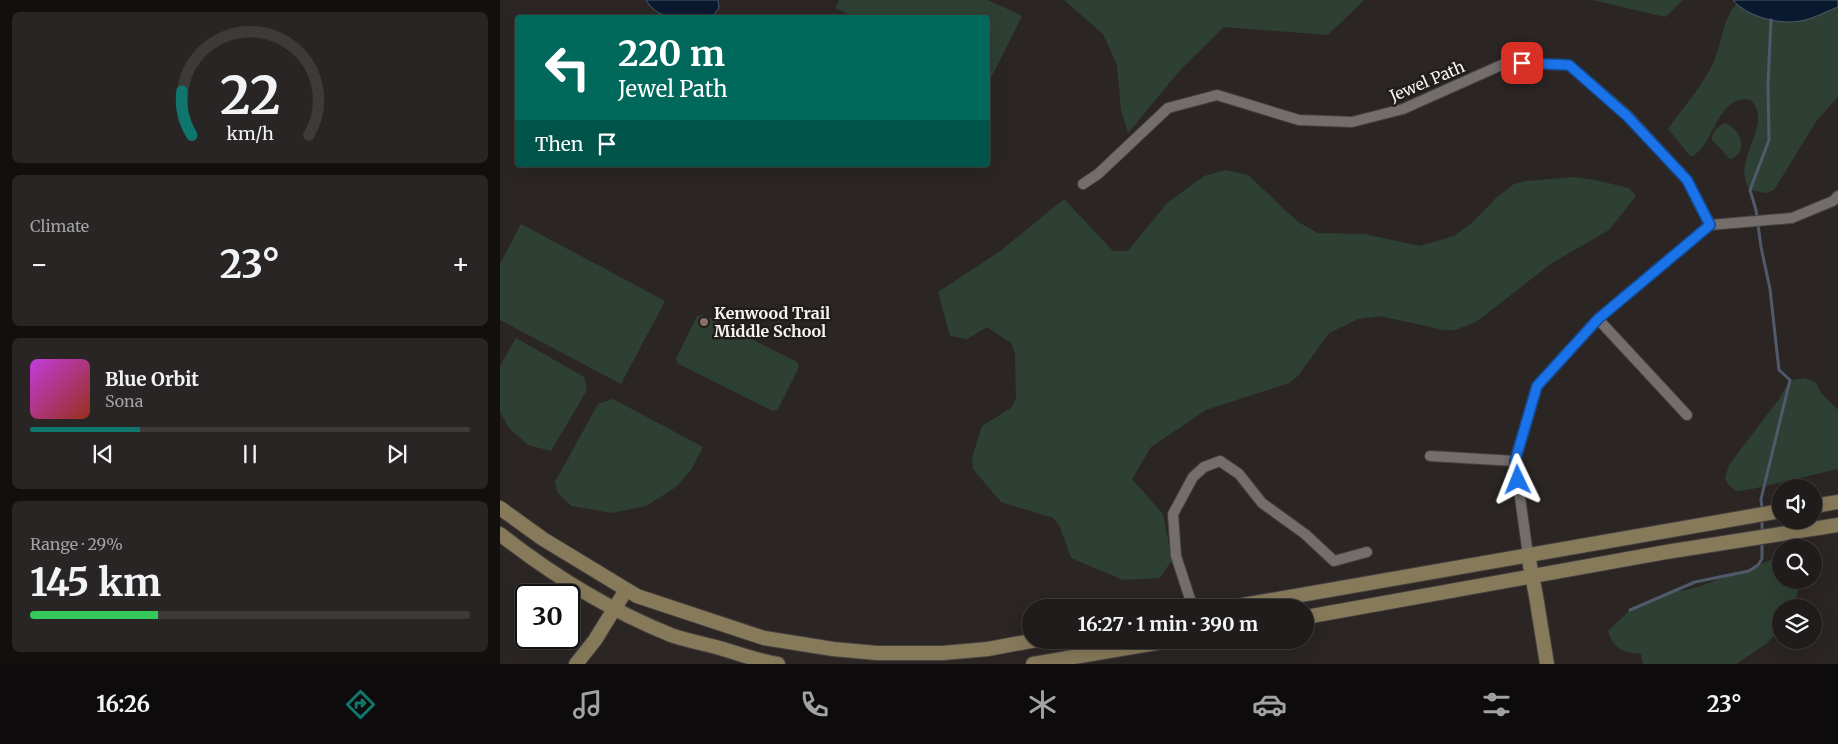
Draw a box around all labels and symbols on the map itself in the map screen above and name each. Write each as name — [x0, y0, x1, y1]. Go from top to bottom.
pin — [1501, 42, 1543, 84]
street label: Jewel Path — [1385, 56, 1468, 106]
place label: Kenwood Trail Middle School — [714, 303, 830, 341]
marker: Kenwood Trail Middle School — [698, 316, 710, 328]
position arrow — [1491, 453, 1543, 505]
speed limit sign: 30 — [515, 584, 580, 649]

